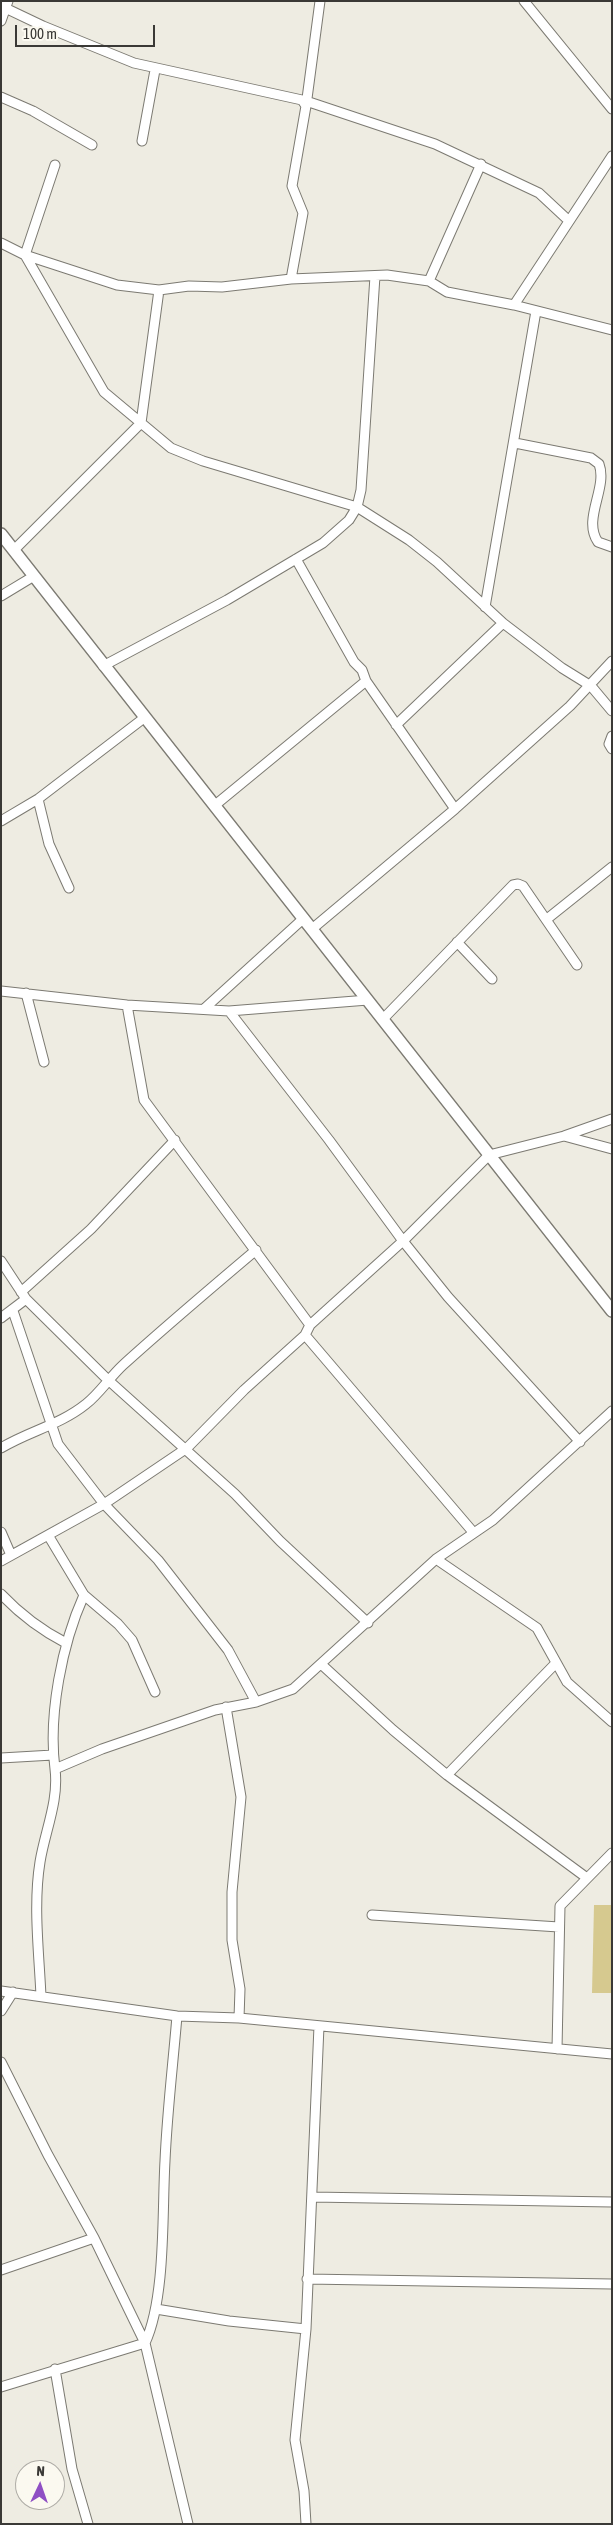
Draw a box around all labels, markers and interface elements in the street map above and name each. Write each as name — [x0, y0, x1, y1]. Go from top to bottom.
scale bar — [18, 15, 158, 47]
text: 100 m — [23, 25, 57, 42]
north arrow — [15, 2460, 65, 2510]
text: N — [36, 2463, 45, 2479]

